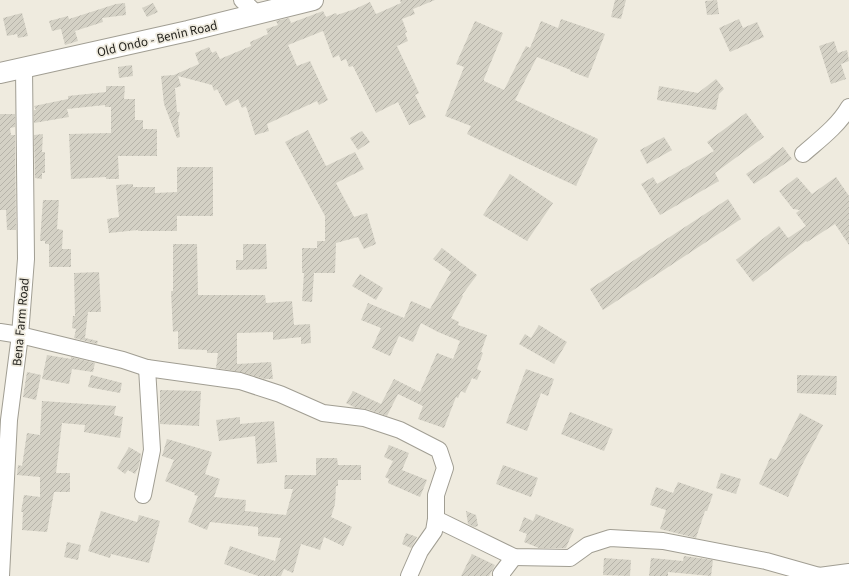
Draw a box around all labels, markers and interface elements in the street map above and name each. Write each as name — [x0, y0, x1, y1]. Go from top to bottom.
street label: Old Ondo - Benin Road — [95, 16, 219, 62]
street label: Bena Farm Road — [8, 277, 34, 367]

